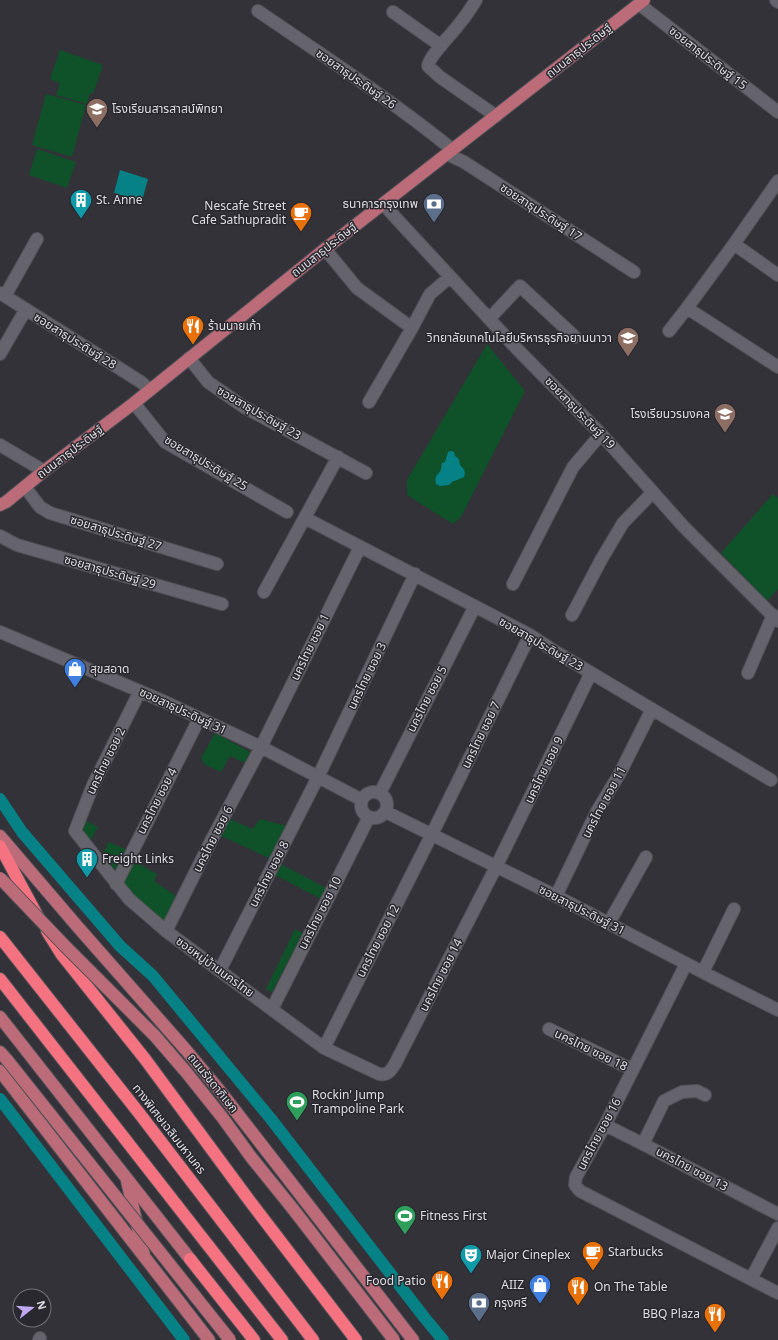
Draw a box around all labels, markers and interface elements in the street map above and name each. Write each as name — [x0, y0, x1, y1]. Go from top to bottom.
street label: ถนนสาธุประดิษฐ์ — [542, 19, 615, 82]
street label: ซอยสาธุประดิษฐ์ 15 — [666, 22, 751, 94]
street label: ซอยสาธุประดิษฐ์ 26 — [313, 44, 400, 113]
school or university icon: โรงเรียนสารสาสน์พิทยา — [84, 96, 110, 129]
place label: โรงเรียนสารสาสน์พิทยา — [112, 100, 223, 117]
street label: ซอยสาธุประดิษฐ์ 17 — [497, 179, 586, 245]
building icon: St. Anne — [68, 187, 94, 220]
place label: St. Anne — [96, 191, 143, 208]
bank icon: ธนาคารกรุงเทพ — [421, 191, 447, 224]
place label: ธนาคารกรุงเทพ — [342, 195, 418, 212]
place label: Nescafe Street Cafe Sathupradit — [192, 197, 287, 228]
cafe icon: Nescafe Street Cafe Sathupradit — [288, 200, 314, 233]
street label: ถนนสาธุประดิษฐ์ — [287, 218, 360, 281]
street label: ซอยสาธุประดิษฐ์ 28 — [31, 308, 120, 373]
restaurant icon: ร้านนายเก้า — [180, 313, 206, 346]
place label: ร้านนายเก้า — [208, 317, 261, 334]
school or university icon: วิทยาลัยเทคโนโลยีบริหารธุรกิจยานนาวา — [615, 325, 641, 358]
place label: วิทยาลัยเทคโนโลยีบริหารธุรกิจยานนาวา — [426, 329, 612, 346]
street label: ซอยสาธุประดิษฐ์ 19 — [541, 373, 619, 453]
street label: ซอยสาธุประดิษฐ์ 23 — [214, 382, 305, 444]
school or university icon: โรงเรียนวรมงคล — [712, 401, 738, 434]
place label: โรงเรียนวรมงคล — [631, 405, 710, 422]
street label: ถนนสาธุประดิษฐ์ — [33, 421, 107, 482]
street label: ซอยสาธุประดิษฐ์ 25 — [161, 431, 251, 494]
street label: ซอยสาธุประดิษฐ์ 27 — [68, 511, 164, 555]
street label: ซอยสาธุประดิษฐ์ 29 — [62, 550, 158, 593]
street label: นครไทย ซอย 1 — [286, 610, 333, 683]
street label: ซอยสาธุประดิษฐ์ 23 — [496, 613, 587, 675]
street label: นครไทย ซอย 3 — [343, 639, 390, 712]
shop icon: สุขสอาด — [62, 656, 88, 689]
place label: สุขสอาด — [90, 660, 129, 677]
street label: นครไทย ซอย 5 — [403, 663, 451, 735]
street label: ซอยสาธุประดิษฐ์ 31 — [137, 683, 230, 738]
street label: นครไทย ซอย 7 — [457, 698, 504, 771]
street label: นครไทย ซอย 2 — [82, 724, 129, 797]
street label: นครไทย ซอย 9 — [520, 733, 567, 806]
street label: นครไทย ซอย 11 — [577, 763, 630, 841]
street label: นครไทย ซอย 4 — [133, 765, 181, 837]
street label: นครไทย ซอย 6 — [189, 803, 237, 875]
street label: นครไทย ซอย 8 — [245, 838, 293, 910]
building icon: Freight Links — [74, 846, 100, 879]
place label: Freight Links — [102, 850, 174, 867]
street label: นครไทย ซอย 10 — [294, 873, 345, 952]
street label: ซอยสาธุประดิษฐ์ 31 — [536, 881, 628, 939]
street label: นครไทย ซอย 12 — [352, 901, 403, 980]
street label: ซอยหมู่บ้านนครไทย — [173, 932, 258, 1001]
street label: นครไทย ซอย 14 — [415, 935, 466, 1014]
street label: นครไทย ซอย 18 — [552, 1025, 631, 1075]
street label: ถนนรัชดาภิเษก — [184, 1049, 243, 1116]
street label: ทางพิเศษเฉลิมมหานคร — [129, 1080, 210, 1178]
place label: Rockin' Jump Trampoline Park — [312, 1086, 405, 1117]
sports icon: Rockin' Jump Trampoline Park — [284, 1089, 310, 1122]
street label: นครไทย ซอย 16 — [572, 1095, 625, 1173]
street label: นครไทย ซอย 13 — [653, 1142, 731, 1195]
sports icon: Fitness First — [392, 1203, 418, 1236]
place label: Fitness First — [420, 1207, 487, 1224]
cafe icon: Starbucks — [580, 1239, 606, 1272]
theatre icon: Major Cineplex — [458, 1242, 484, 1275]
place label: Starbucks — [608, 1243, 664, 1260]
place label: Major Cineplex — [486, 1246, 571, 1263]
restaurant icon: Food Patio — [429, 1268, 455, 1301]
place label: Food Patio — [366, 1272, 426, 1289]
shop icon: AIIZ — [527, 1272, 553, 1305]
restaurant icon: On The Table — [565, 1274, 591, 1307]
place label: AIIZ — [501, 1276, 524, 1293]
place label: On The Table — [594, 1278, 668, 1295]
north arrow — [12, 1288, 52, 1328]
bank icon: กรุงศรี — [466, 1290, 492, 1323]
place label: กรุงศรี — [494, 1294, 527, 1311]
text: N — [34, 1298, 51, 1311]
restaurant icon: BBQ Plaza — [702, 1301, 728, 1334]
place label: BBQ Plaza — [642, 1305, 700, 1322]

